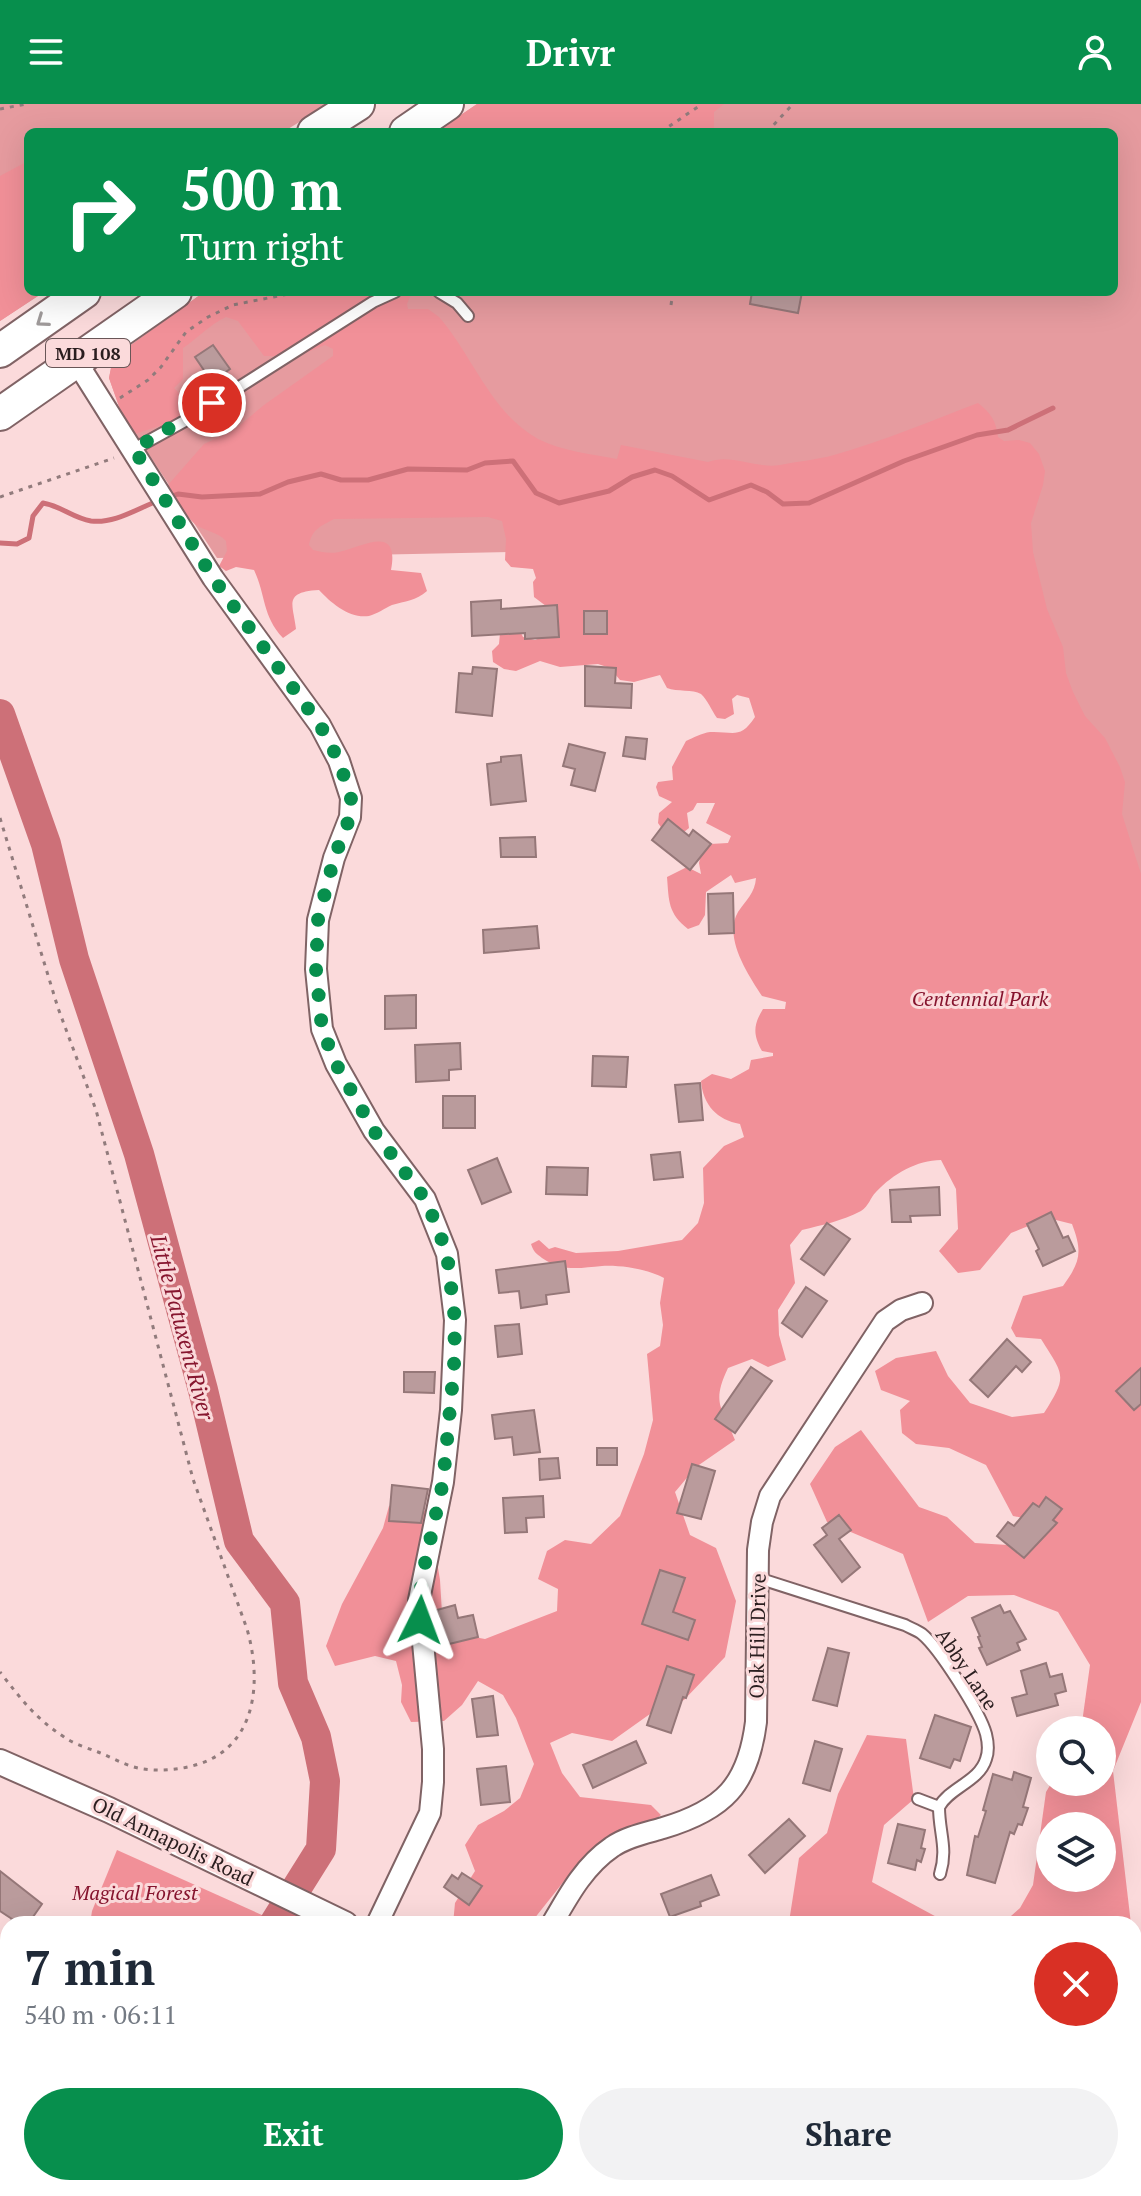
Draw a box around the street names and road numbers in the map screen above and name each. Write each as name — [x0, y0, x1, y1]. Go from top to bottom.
road number: MD 108 — [46, 339, 130, 367]
street label: Oak Hill Drive — [742, 1573, 772, 1699]
street label: Abby Lane — [930, 1623, 1004, 1715]
street label: Old Annapolis Road — [88, 1790, 258, 1892]

